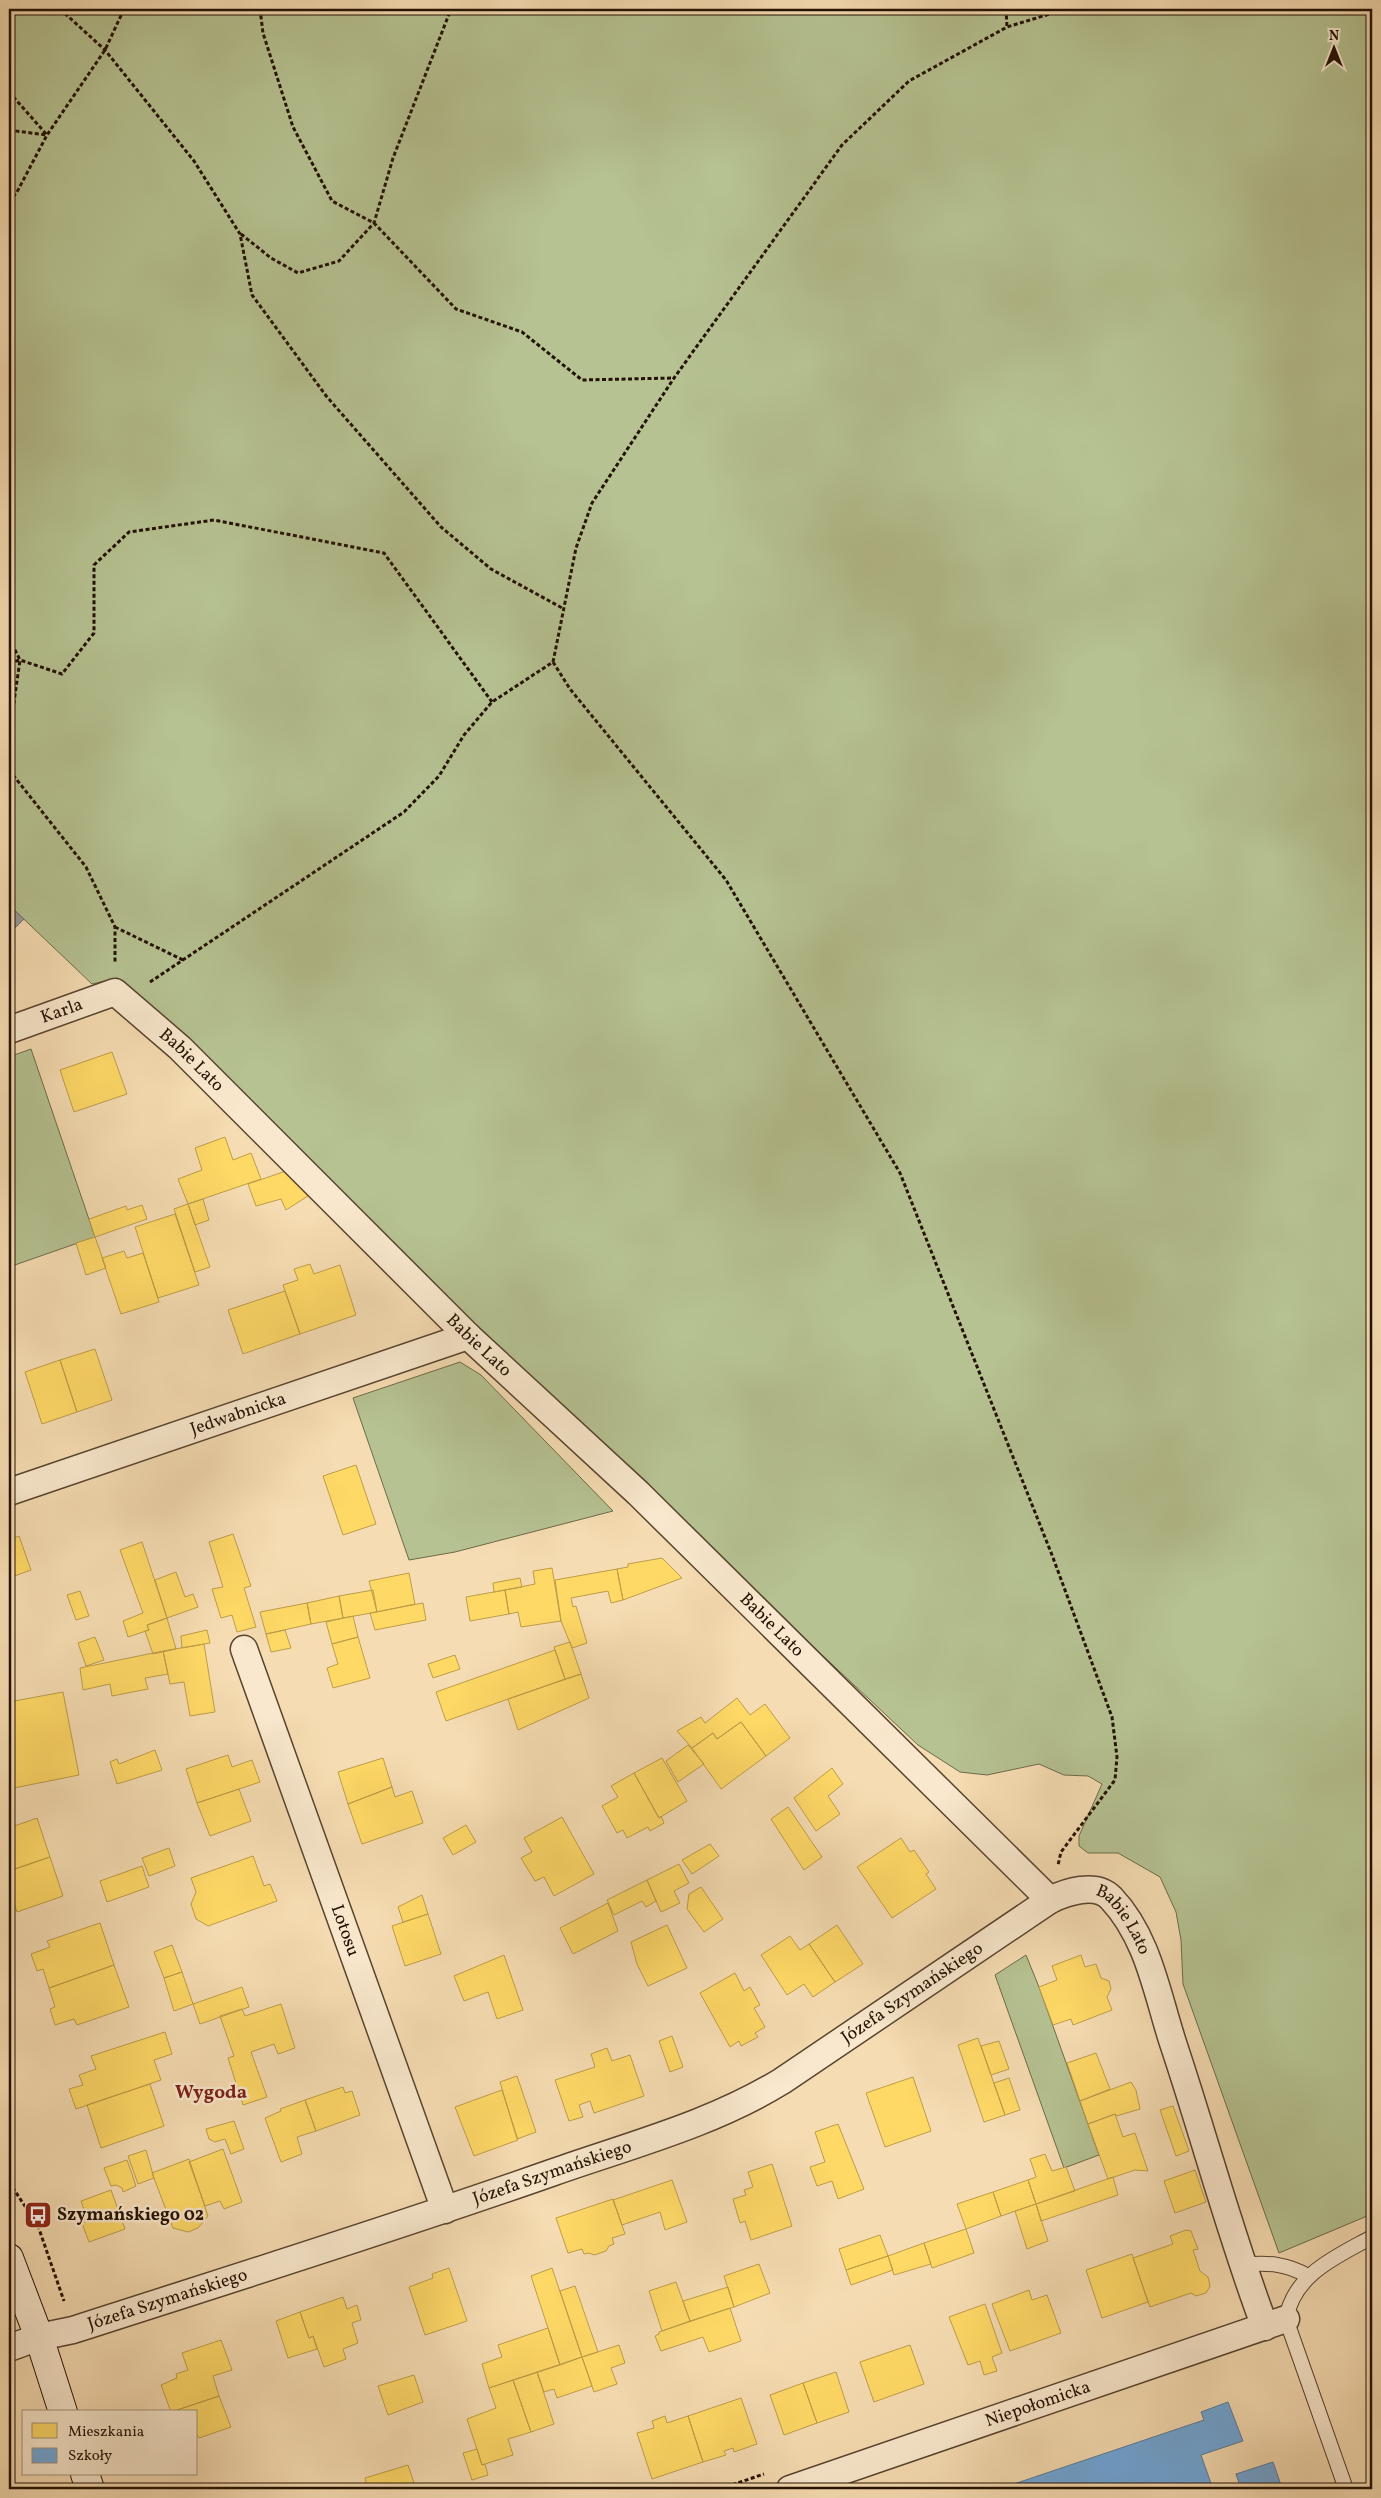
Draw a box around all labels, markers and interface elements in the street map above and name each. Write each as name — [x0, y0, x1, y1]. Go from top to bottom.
north arrow — [1308, 22, 1358, 72]
text: N — [1329, 27, 1339, 46]
street label: Karla — [37, 992, 86, 1030]
street label: Babie Lato — [153, 1023, 230, 1098]
street label: Babie Lato — [440, 1308, 517, 1383]
street label: Jedwabnicka — [187, 1386, 290, 1442]
street label: Babie Lato — [734, 1587, 810, 1663]
street label: Babie Lato — [1092, 1878, 1157, 1959]
street label: Lotosu — [324, 1901, 366, 1960]
street label: Józefa Szymańskiego — [836, 1936, 988, 2050]
district label: Wygoda — [175, 2080, 247, 2106]
street label: Józefa Szymańskiego — [469, 2134, 635, 2212]
bus stop icon: Szymańskiego 02 — [23, 2200, 53, 2230]
place label: Szymańskiego 02 — [57, 2203, 204, 2228]
street label: Józefa Szymańskiego — [85, 2262, 251, 2337]
street label: Niepołomicka — [982, 2374, 1094, 2434]
legend — [22, 2410, 198, 2476]
text: Mieszkania — [68, 2422, 144, 2443]
text: Szkoły — [68, 2446, 112, 2467]

